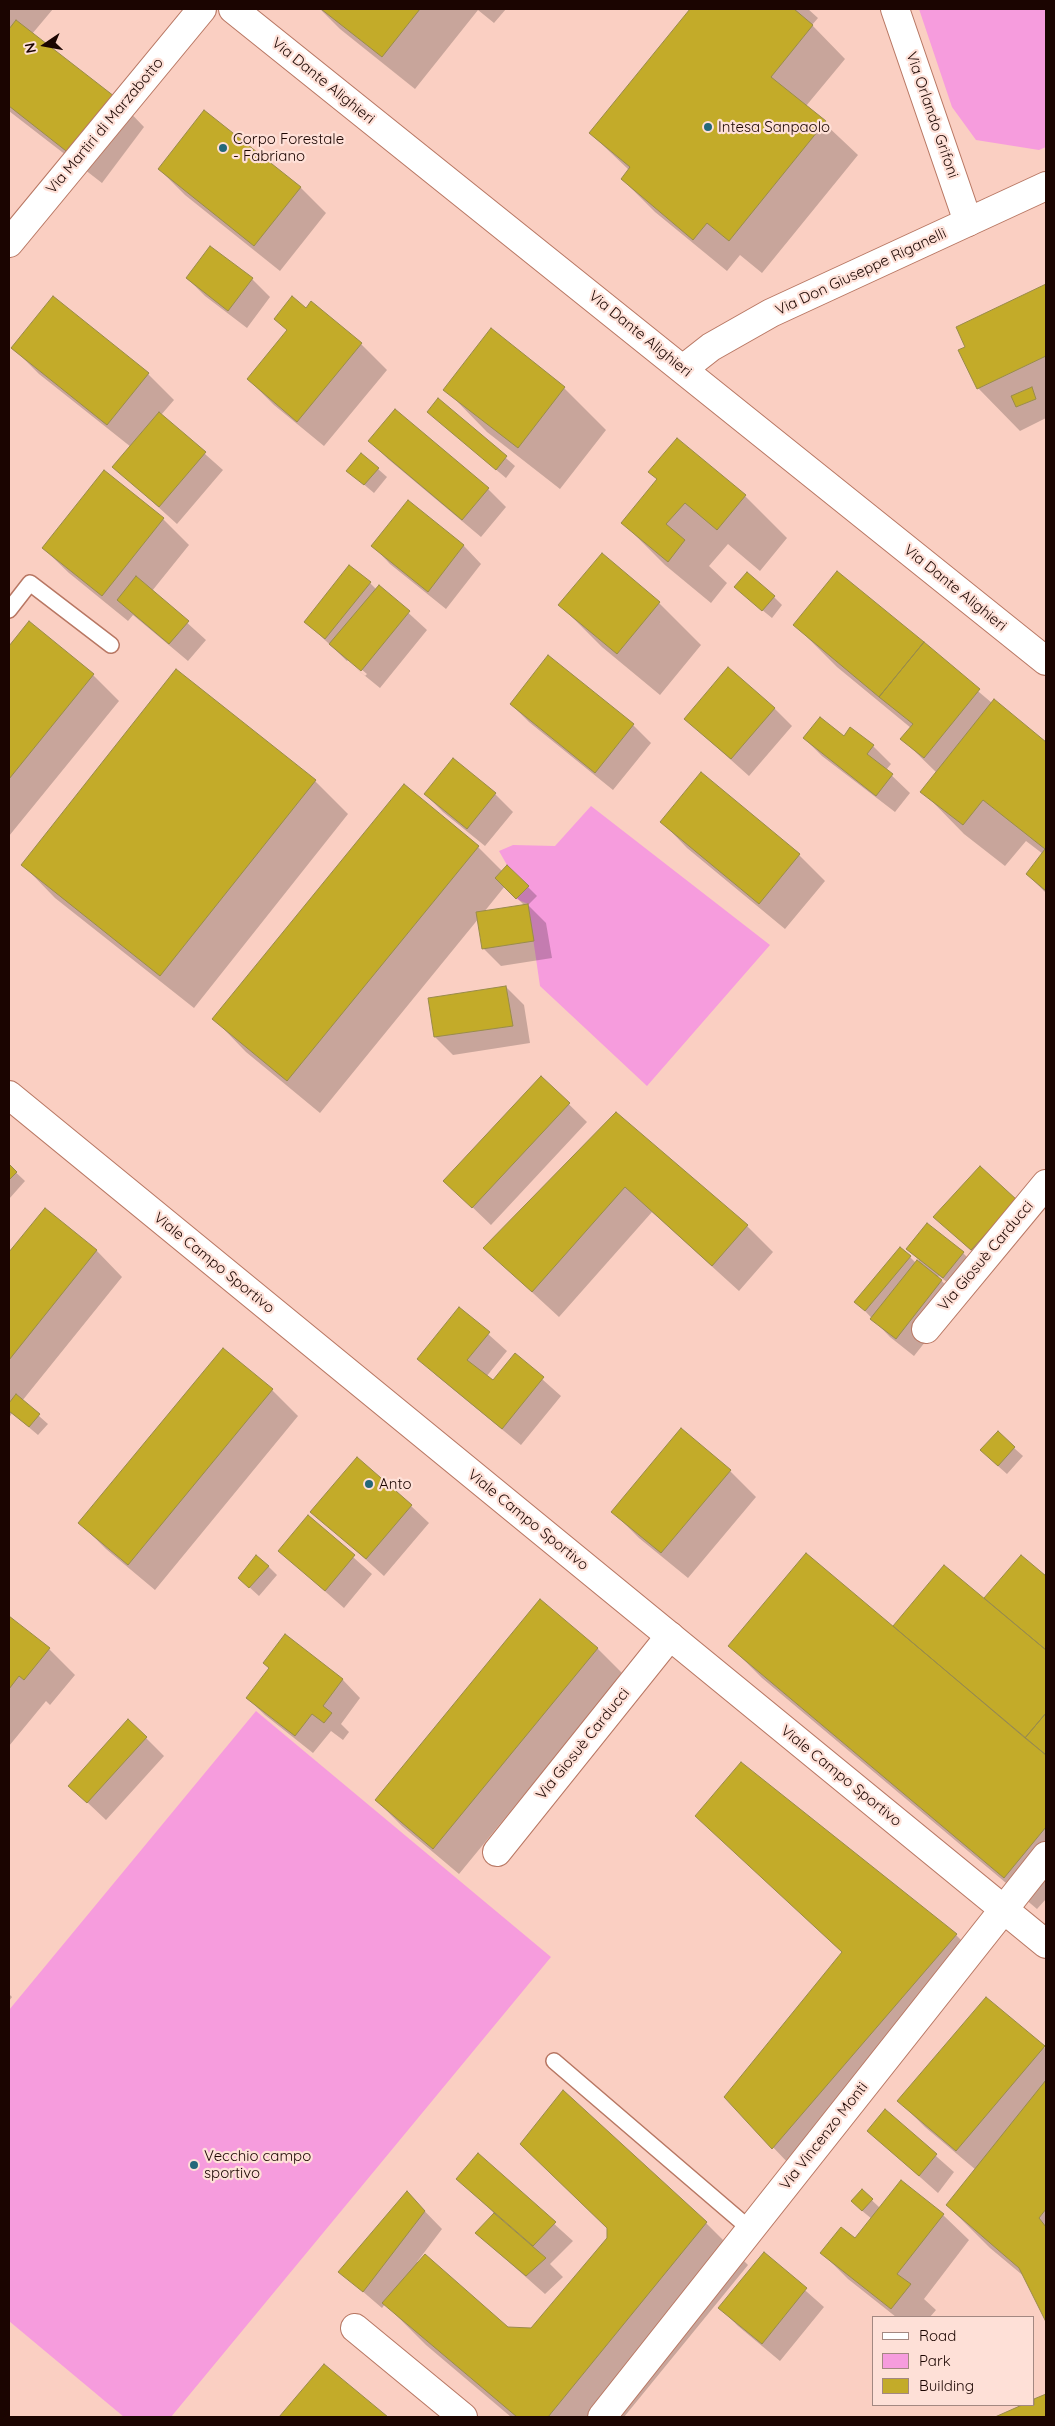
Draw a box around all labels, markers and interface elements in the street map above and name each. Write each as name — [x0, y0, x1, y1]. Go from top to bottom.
north arrow — [20, 20, 70, 70]
street label: Via Dante Alighieri — [268, 34, 378, 128]
text: N — [20, 41, 40, 55]
street label: Via Orlando Grifoni — [902, 50, 962, 180]
street label: Via Martiri di Marzabotto — [43, 54, 167, 198]
place label: Intesa Sanpaolo — [718, 118, 830, 136]
marker: Intesa Sanpaolo — [702, 121, 714, 133]
place label: Corpo Forestale - Fabriano — [233, 130, 344, 165]
marker: Corpo Forestale - Fabriano — [217, 142, 229, 154]
street label: Via Don Giuseppe Riganelli — [773, 224, 949, 320]
street label: Via Dante Alighieri — [585, 287, 695, 381]
street label: Via Dante Alighieri — [900, 541, 1010, 635]
street label: Via Giosuè Carducci — [935, 1197, 1037, 1315]
street label: Viale Campo Sportivo — [150, 1209, 278, 1317]
street label: Viale Campo Sportivo — [464, 1466, 592, 1574]
place label: Anto — [379, 1475, 411, 1493]
marker: Anto — [363, 1478, 375, 1490]
street label: Via Giosuè Carducci — [533, 1685, 633, 1803]
street label: Viale Campo Sportivo — [777, 1722, 905, 1830]
street label: Via Vincenzo Monti — [776, 2079, 872, 2193]
place label: Vecchio campo sportivo — [204, 2147, 311, 2182]
marker: Vecchio campo sportivo — [188, 2159, 200, 2171]
legend — [872, 2316, 1035, 2406]
text: Road — [919, 2326, 956, 2345]
text: Park — [919, 2351, 951, 2370]
text: Building — [919, 2376, 974, 2395]

